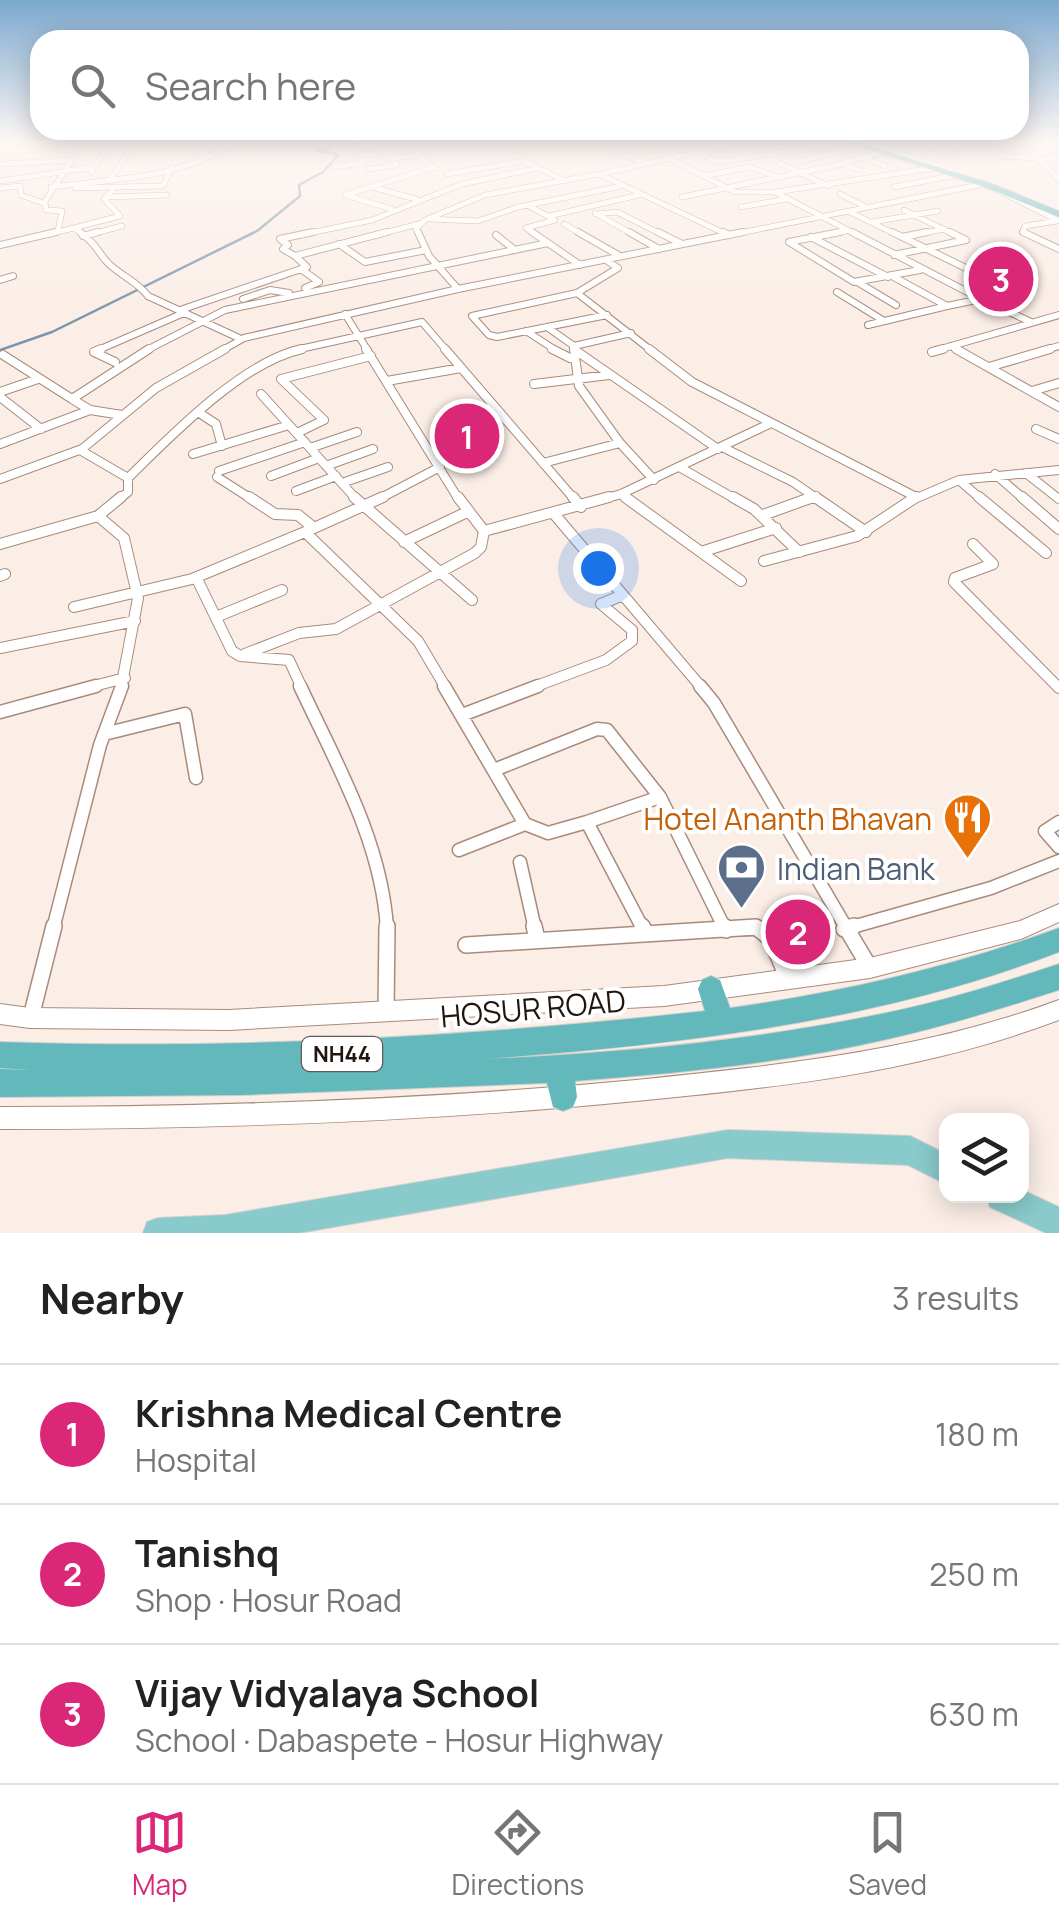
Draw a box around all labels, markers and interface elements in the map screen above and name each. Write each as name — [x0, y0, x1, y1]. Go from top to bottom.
search box — [30, 30, 1029, 140]
icon: search — [65, 58, 120, 113]
text: Search here — [145, 59, 356, 111]
pin: 3 — [968, 242, 1034, 316]
pin: 1 — [434, 398, 500, 474]
your location — [573, 543, 624, 594]
restaurant icon: Hotel Ananth Bhavan — [941, 792, 993, 860]
place label: Hotel Ananth Bhavan — [644, 798, 932, 839]
bank icon: Indian Bank — [716, 842, 768, 910]
place label: Indian Bank — [777, 848, 936, 889]
pin: 2 — [766, 894, 830, 970]
street label: HOSUR ROAD — [439, 979, 627, 1037]
road number: NH44 — [302, 1037, 382, 1071]
map controls — [939, 1113, 1029, 1203]
button: layers — [939, 1113, 1029, 1203]
text: Nearby — [40, 1269, 184, 1327]
text: 3 results — [892, 1276, 1019, 1320]
text: Krishna Medical Centre — [135, 1386, 562, 1438]
text: 1 — [65, 1412, 80, 1456]
text: 180 m — [935, 1412, 1019, 1456]
text: Hospital — [135, 1438, 257, 1482]
text: Tanishq — [135, 1526, 280, 1578]
text: 2 — [63, 1552, 82, 1596]
text: 250 m — [929, 1552, 1019, 1596]
text: Shop · Hosur Road — [135, 1578, 402, 1622]
text: Vijay Vidyalaya School — [135, 1666, 540, 1718]
text: 3 — [63, 1692, 82, 1736]
text: 630 m — [928, 1692, 1019, 1736]
text: School · Dabaspete - Hosur Highway — [135, 1718, 663, 1762]
tab: Map — [132, 1805, 188, 1903]
tab: Directions — [452, 1805, 584, 1903]
tab: Saved — [848, 1805, 927, 1903]

